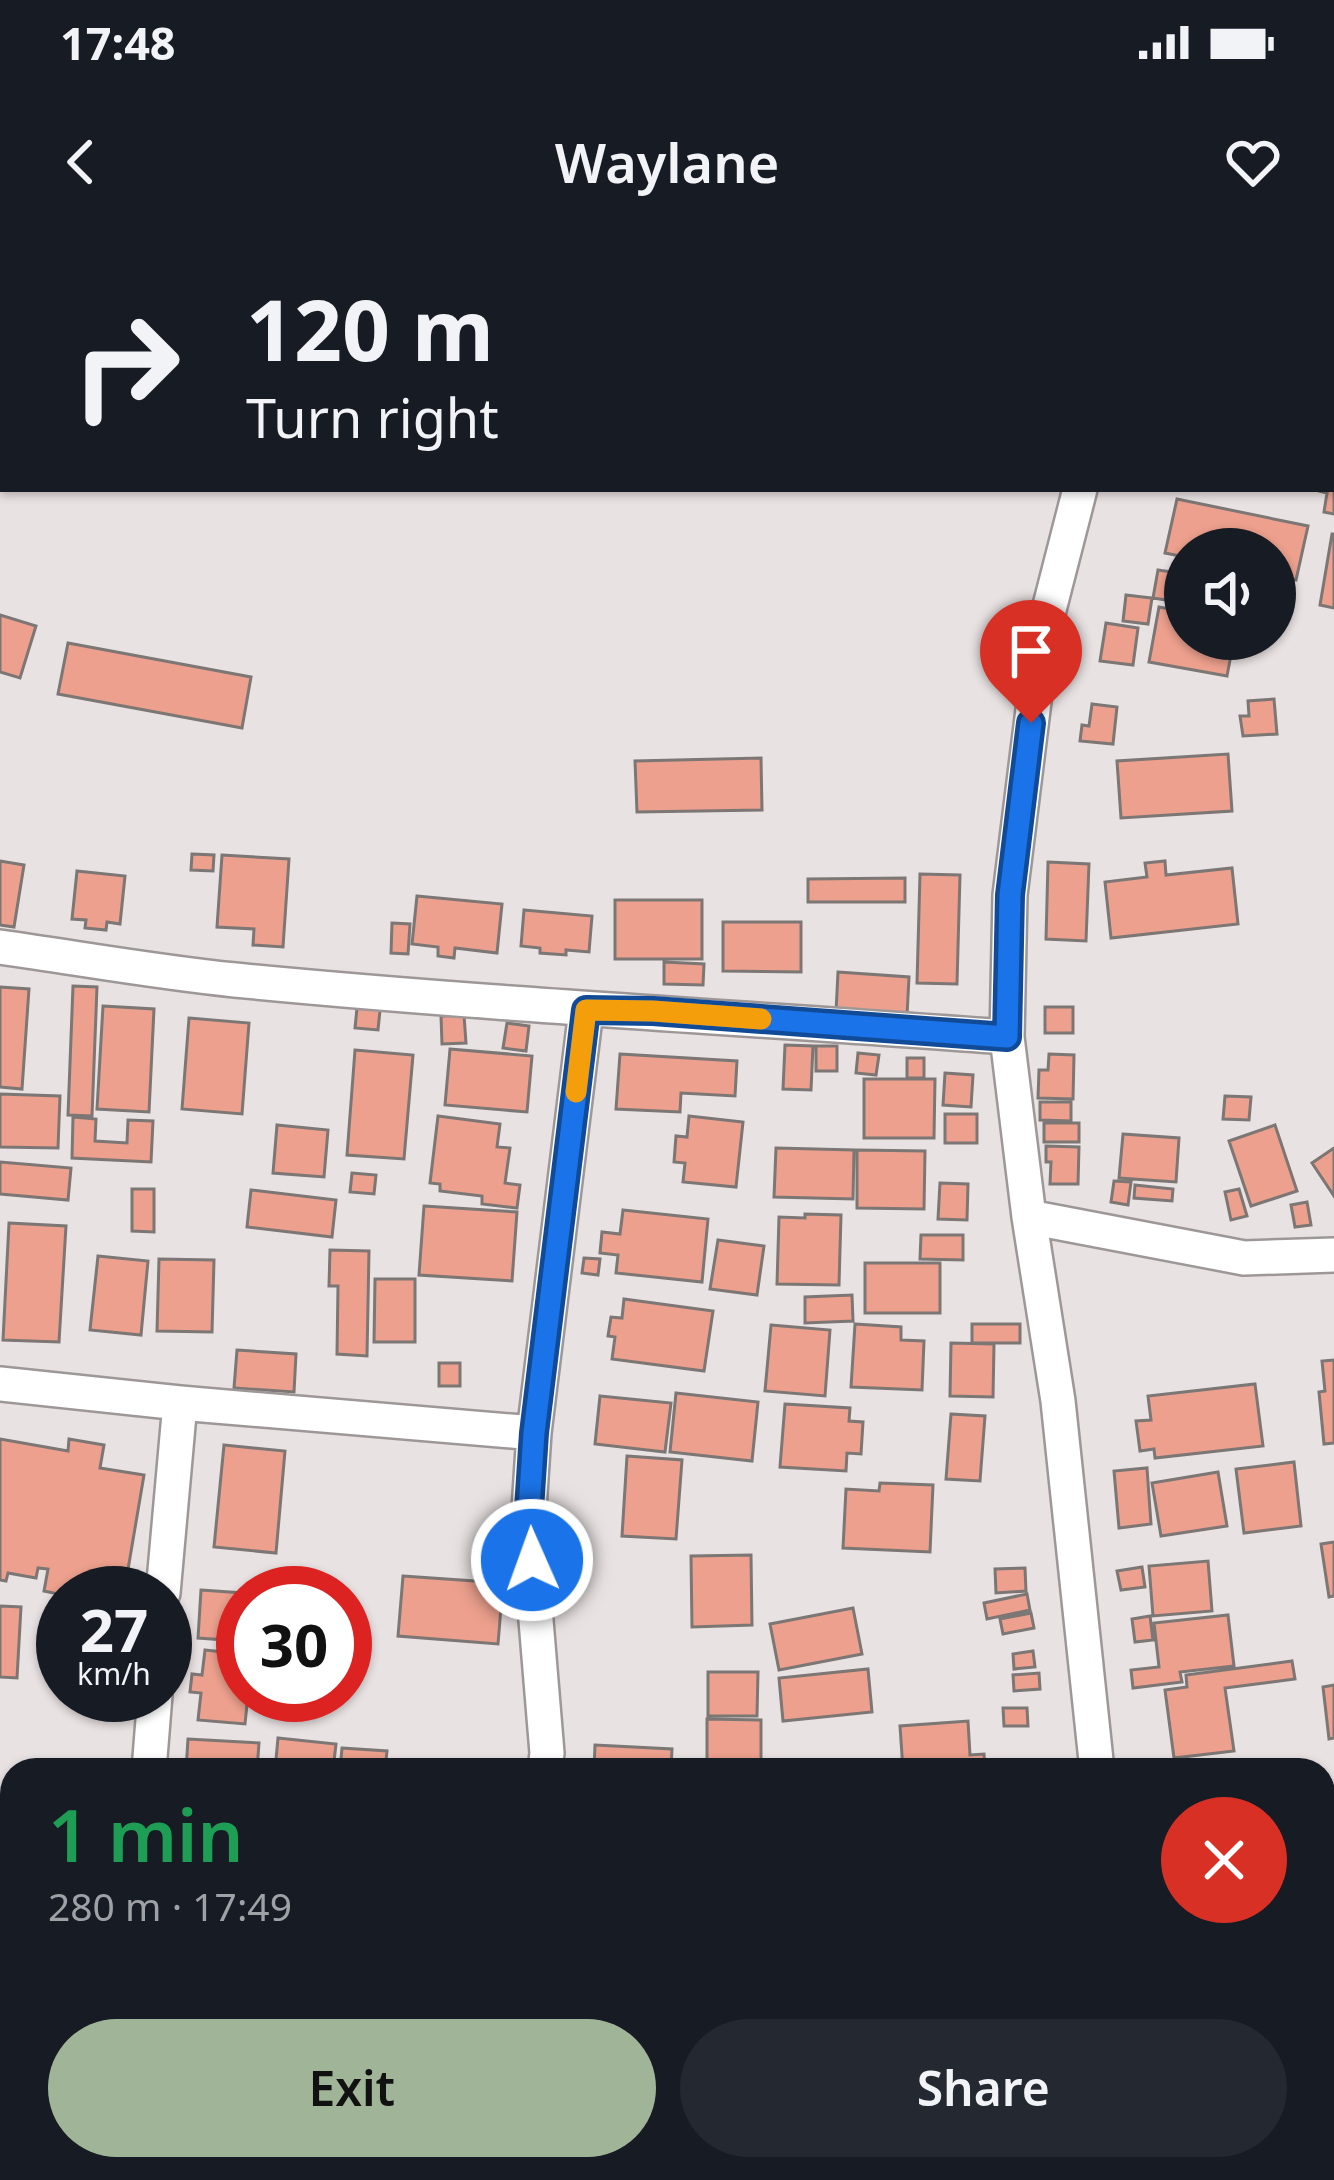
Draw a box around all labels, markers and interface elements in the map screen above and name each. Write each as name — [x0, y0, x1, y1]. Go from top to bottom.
text: 17:48 — [60, 12, 176, 73]
text: Waylane — [555, 125, 779, 199]
icon: back — [48, 129, 114, 195]
icon: heart — [1220, 129, 1286, 195]
text: 120 m — [246, 271, 494, 386]
icon: right — [48, 288, 204, 444]
text: Turn right — [246, 380, 499, 454]
map controls — [1164, 528, 1296, 660]
button: sound — [1164, 528, 1296, 660]
pin — [980, 600, 1082, 723]
icon: arrive — [998, 618, 1064, 684]
position arrow — [469, 1497, 595, 1623]
speed limit sign: 30 — [216, 1566, 372, 1722]
text: 27 — [80, 1588, 148, 1670]
text: km/h — [77, 1653, 151, 1694]
text: 1 min — [48, 1785, 243, 1883]
button: close — [1161, 1797, 1287, 1923]
text: 280 m · 17:49 — [48, 1879, 292, 1932]
button: Exit — [48, 2019, 656, 2157]
button: Share — [680, 2019, 1287, 2157]

